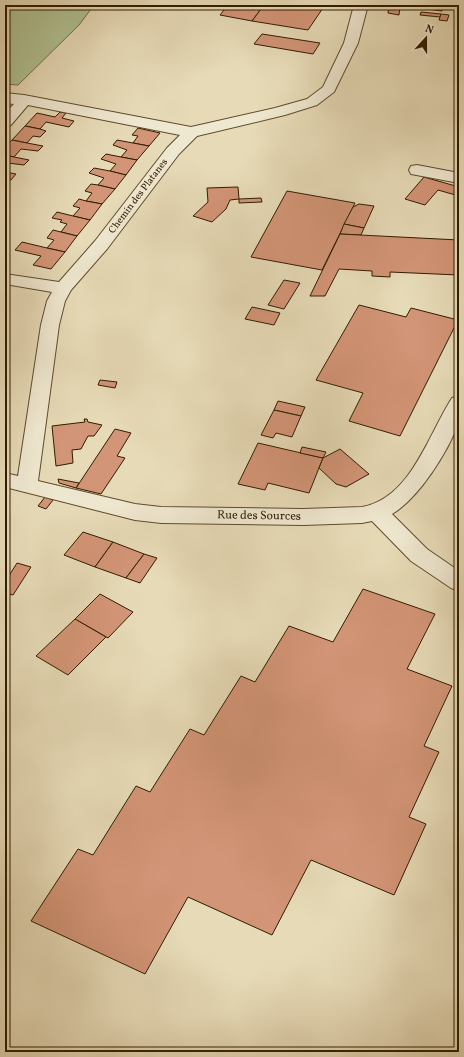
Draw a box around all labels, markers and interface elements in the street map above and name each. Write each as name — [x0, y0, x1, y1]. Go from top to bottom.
north arrow — [406, 18, 446, 58]
text: N — [423, 22, 435, 38]
street label: Chemin des Platanes — [105, 156, 171, 236]
street label: Rue des Sources — [217, 507, 301, 525]

